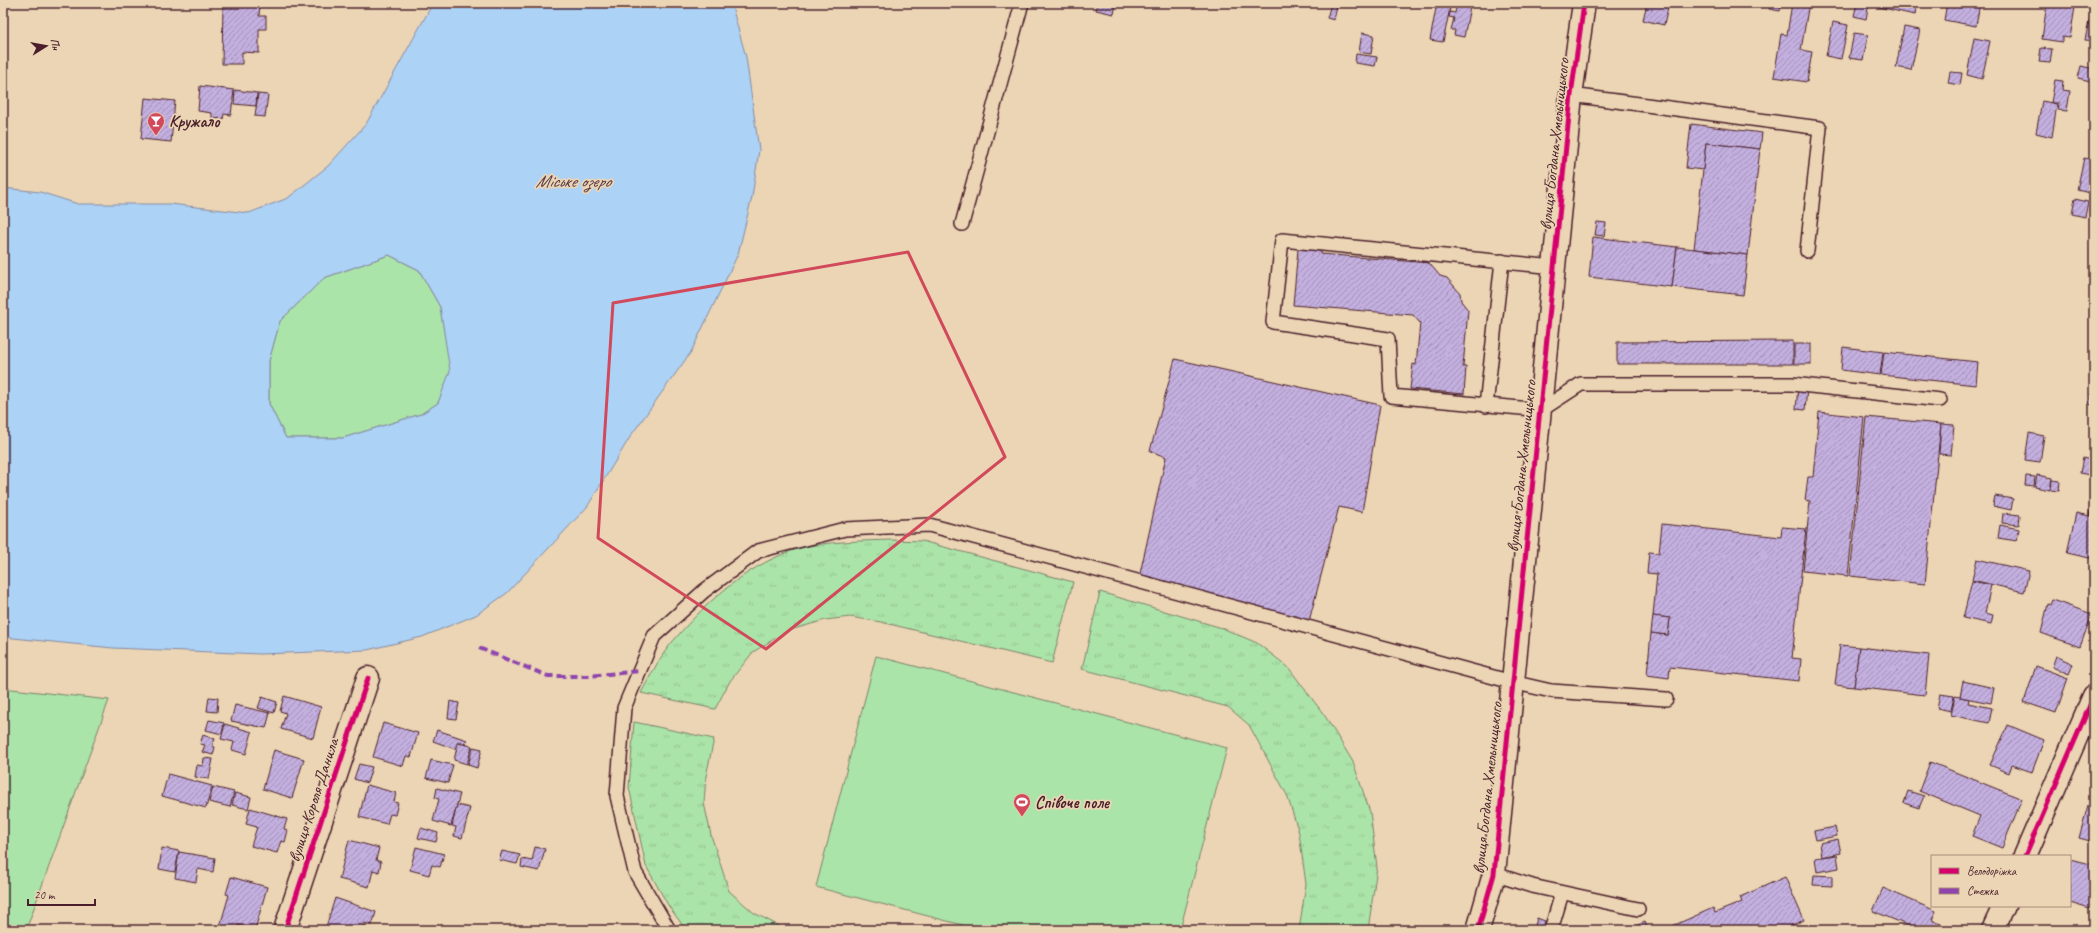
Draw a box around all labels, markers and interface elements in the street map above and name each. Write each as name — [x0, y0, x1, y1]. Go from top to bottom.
north arrow — [26, 26, 66, 66]
text: Пн — [48, 37, 64, 52]
street label: вулиця Богдана Хмельницького — [1535, 56, 1574, 231]
bar icon: Кружало — [146, 111, 166, 136]
place label: Кружало — [169, 111, 221, 132]
water label: Міське озеро — [536, 170, 613, 193]
street label: вулиця Богдана Хмельницького — [1502, 378, 1541, 553]
street label: вулиця Богдана Хмельницького — [1468, 700, 1507, 875]
street label: вулиця Короля Данила — [284, 734, 344, 865]
sports icon: Співоче поле — [1012, 792, 1032, 817]
place label: Співоче поле — [1035, 792, 1111, 813]
legend — [1931, 855, 2071, 907]
text: Велодоріжка — [1967, 863, 2017, 879]
scale bar — [28, 881, 95, 907]
text: Стежка — [1967, 883, 1999, 899]
text: 20 m — [34, 887, 56, 903]

